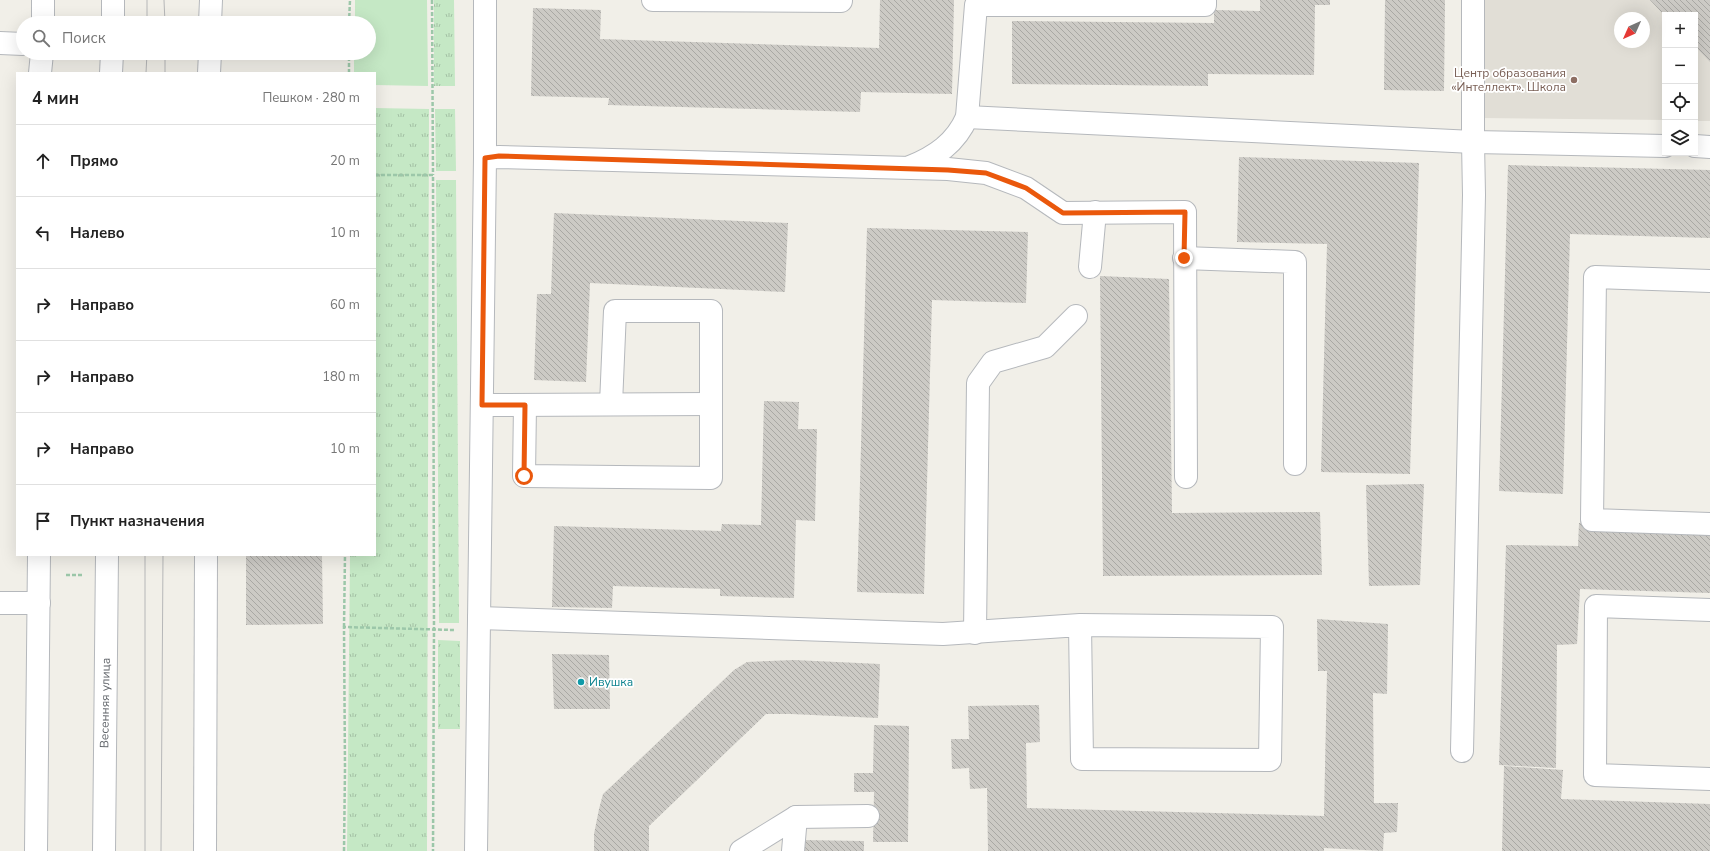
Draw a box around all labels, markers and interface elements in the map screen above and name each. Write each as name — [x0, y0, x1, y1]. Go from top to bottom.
north arrow — [1614, 12, 1650, 48]
map controls — [1662, 12, 1698, 156]
button: + — [1662, 12, 1698, 48]
search box — [16, 16, 376, 60]
icon: search — [30, 27, 52, 49]
text: Поиск — [62, 28, 106, 48]
button: − — [1662, 48, 1698, 84]
place label: Центр образования «Интеллект». Школа — [1451, 65, 1566, 95]
marker: Центр образования «Интеллект». Школа — [1569, 75, 1579, 85]
button: locate — [1662, 84, 1698, 120]
text: 4 мин — [32, 87, 79, 110]
text: Пешком · 280 m — [262, 89, 360, 107]
button: layers — [1662, 120, 1698, 156]
icon: ahead — [32, 150, 54, 172]
text: Прямо — [70, 151, 118, 171]
text: 20 m — [330, 152, 360, 170]
icon: left — [32, 222, 54, 244]
text: Налево — [70, 223, 125, 243]
text: 10 m — [330, 224, 360, 242]
route end — [1175, 249, 1193, 267]
icon: right — [32, 294, 54, 316]
text: Направо — [70, 295, 134, 315]
text: 60 m — [330, 296, 360, 314]
icon: right — [32, 366, 54, 388]
text: Направо — [70, 367, 134, 387]
text: 180 m — [322, 368, 360, 386]
icon: right — [32, 438, 54, 460]
text: Направо — [70, 439, 134, 459]
text: 10 m — [330, 440, 360, 458]
route start — [515, 467, 533, 485]
icon: arrive — [32, 510, 54, 532]
text: Пункт назначения — [70, 511, 205, 531]
street label: Весенняя улица — [96, 658, 114, 748]
place label: Ивушка — [589, 674, 633, 690]
marker: Ивушка — [576, 677, 586, 687]

